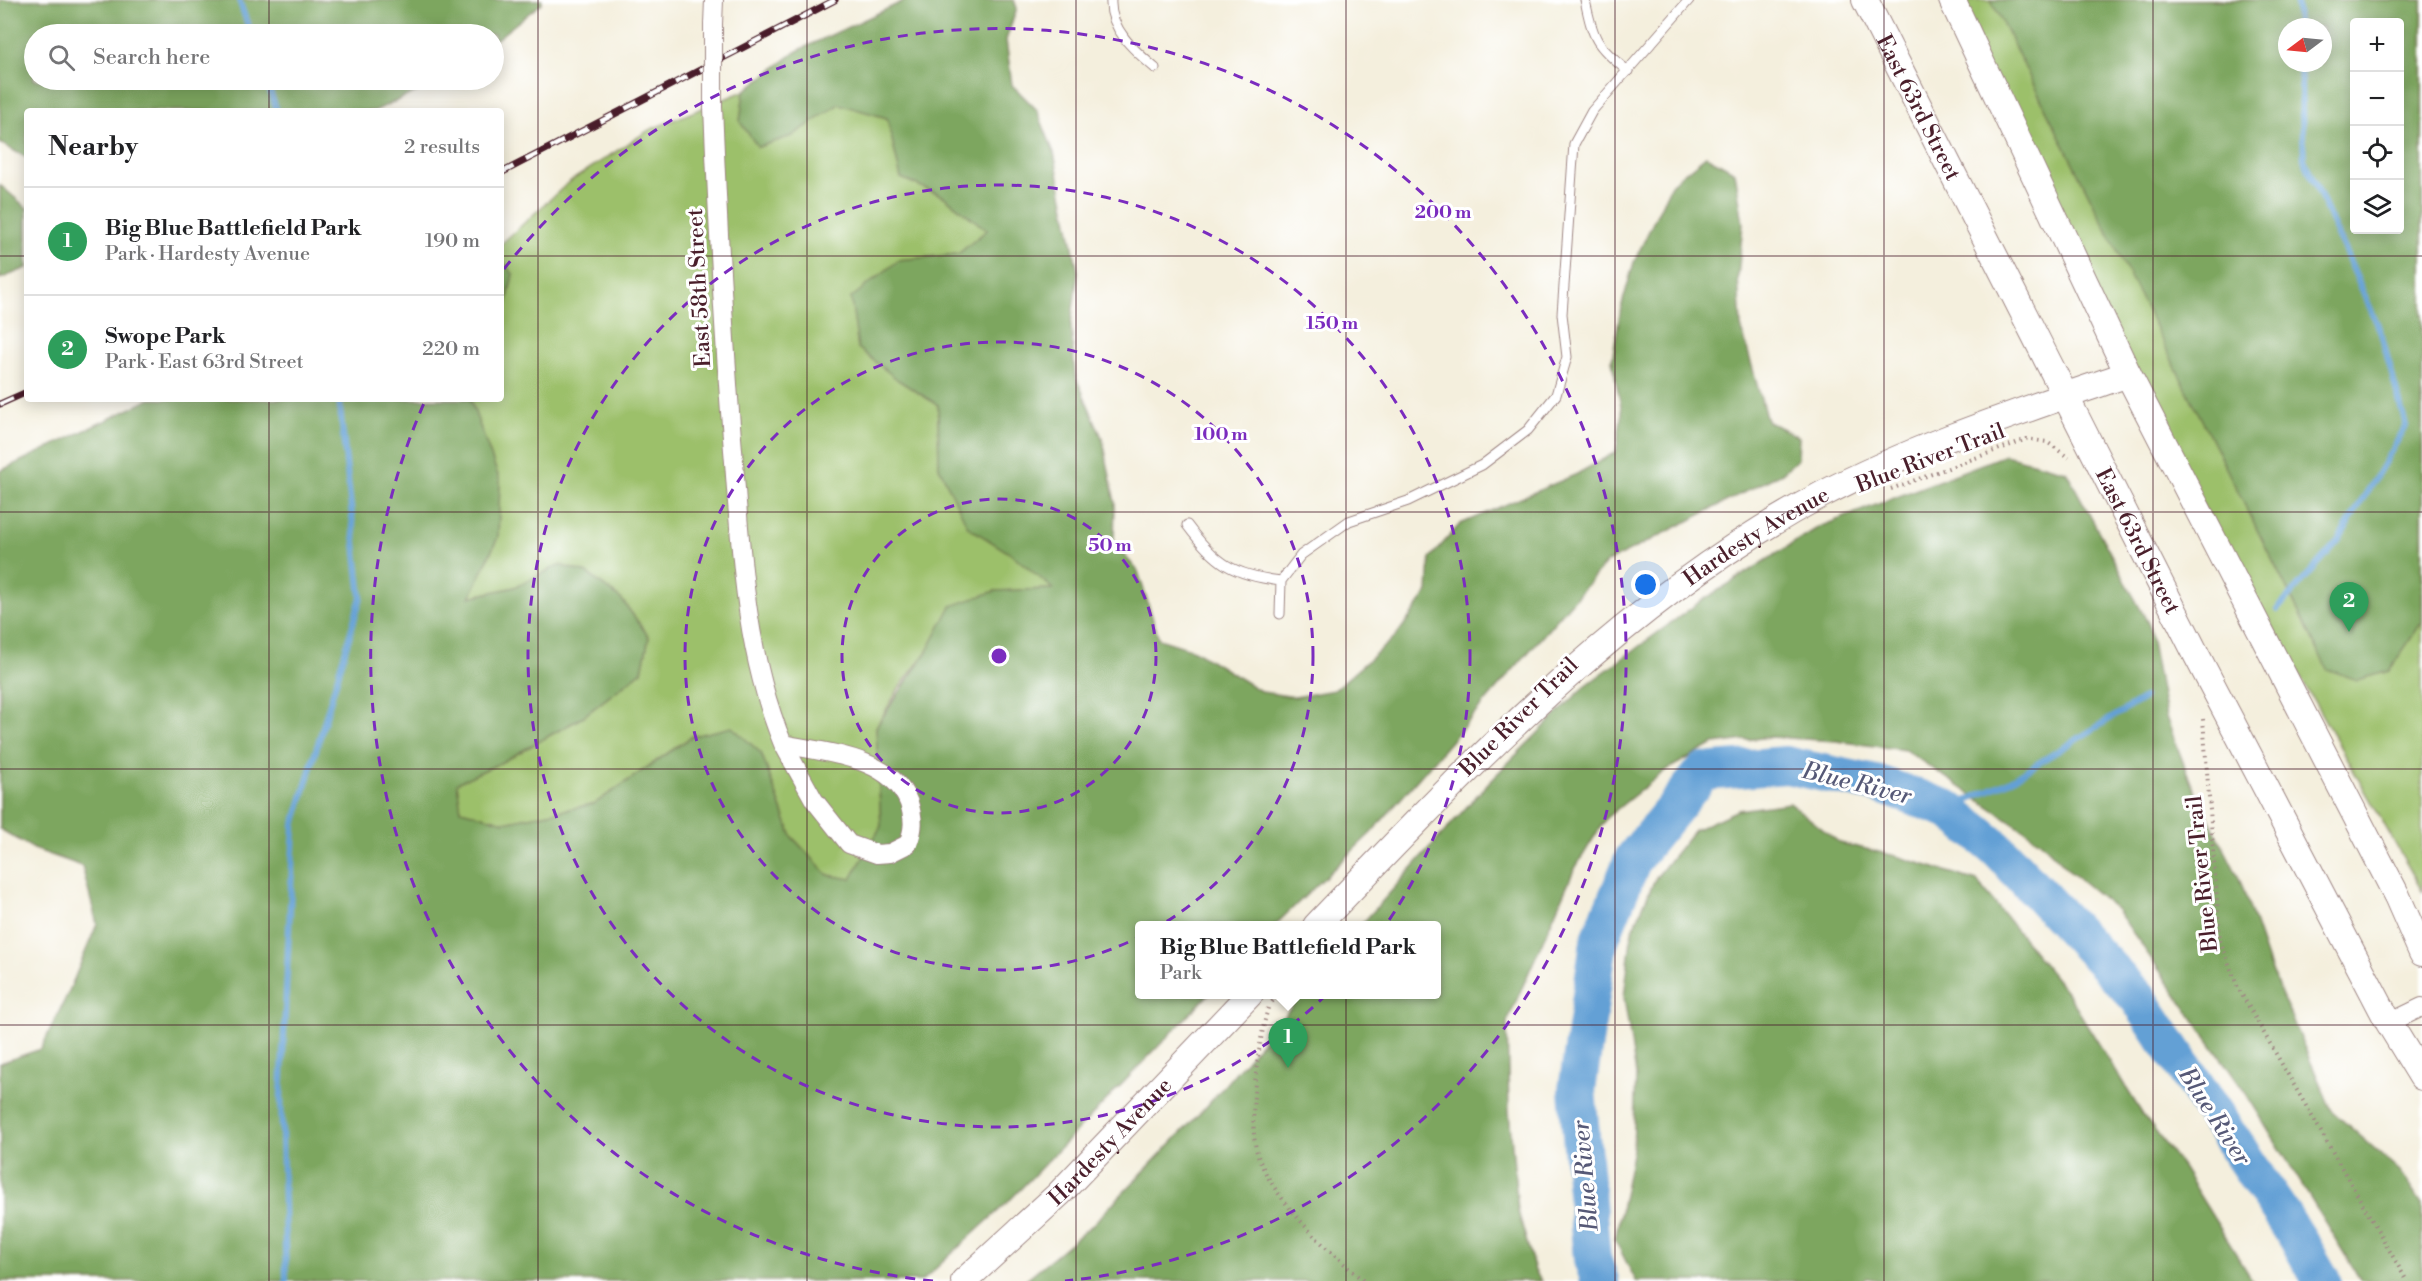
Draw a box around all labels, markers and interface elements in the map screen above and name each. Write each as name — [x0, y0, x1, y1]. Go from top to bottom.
north arrow — [2278, 18, 2332, 72]
map controls — [2350, 18, 2404, 234]
button: + — [2350, 18, 2404, 72]
search box — [24, 24, 504, 90]
street label: East 63rd Street — [1870, 30, 1966, 185]
icon: search — [45, 41, 78, 74]
text: Search here — [93, 44, 210, 71]
button: − — [2350, 72, 2404, 126]
button: locate — [2350, 126, 2404, 180]
text: Nearby — [48, 131, 138, 163]
text: 2 results — [404, 135, 480, 160]
button: layers — [2350, 180, 2404, 234]
text: 200 m — [1415, 201, 1472, 224]
street label: East 58th Street — [682, 207, 717, 368]
text: Big Blue Battlefield Park — [105, 215, 361, 242]
text: 1 — [63, 229, 72, 254]
text: 190 m — [425, 229, 480, 254]
text: Park · Hardesty Avenue — [105, 242, 310, 267]
text: 150 m — [1306, 312, 1359, 335]
text: Swope Park — [105, 323, 226, 350]
text: 2 — [61, 337, 74, 362]
text: 220 m — [422, 337, 480, 362]
text: Park · East 63rd Street — [105, 350, 304, 375]
street label: Blue River Trail — [1851, 417, 2009, 500]
text: 100 m — [1194, 423, 1248, 446]
street label: East 63rd Street — [2089, 464, 2186, 619]
street label: Hardesty Avenue — [1678, 481, 1834, 593]
text: 50 m — [1088, 534, 1132, 557]
your location — [1631, 570, 1660, 599]
pin: 2 — [2330, 582, 2368, 632]
centre of rings — [989, 646, 1009, 666]
street label: Blue River Trail — [1453, 652, 1585, 783]
water label: Blue River — [1798, 756, 1915, 812]
street label: Blue River Trail — [2181, 794, 2224, 954]
popup — [1135, 921, 1441, 999]
text: Big Blue Battlefield Park — [1160, 934, 1416, 961]
text: Park — [1160, 961, 1201, 986]
pin: 1 — [1268, 1018, 1308, 1068]
water label: Blue River — [2171, 1061, 2258, 1172]
street label: Hardesty Avenue — [1043, 1072, 1178, 1212]
water label: Blue River — [1566, 1118, 1606, 1234]

